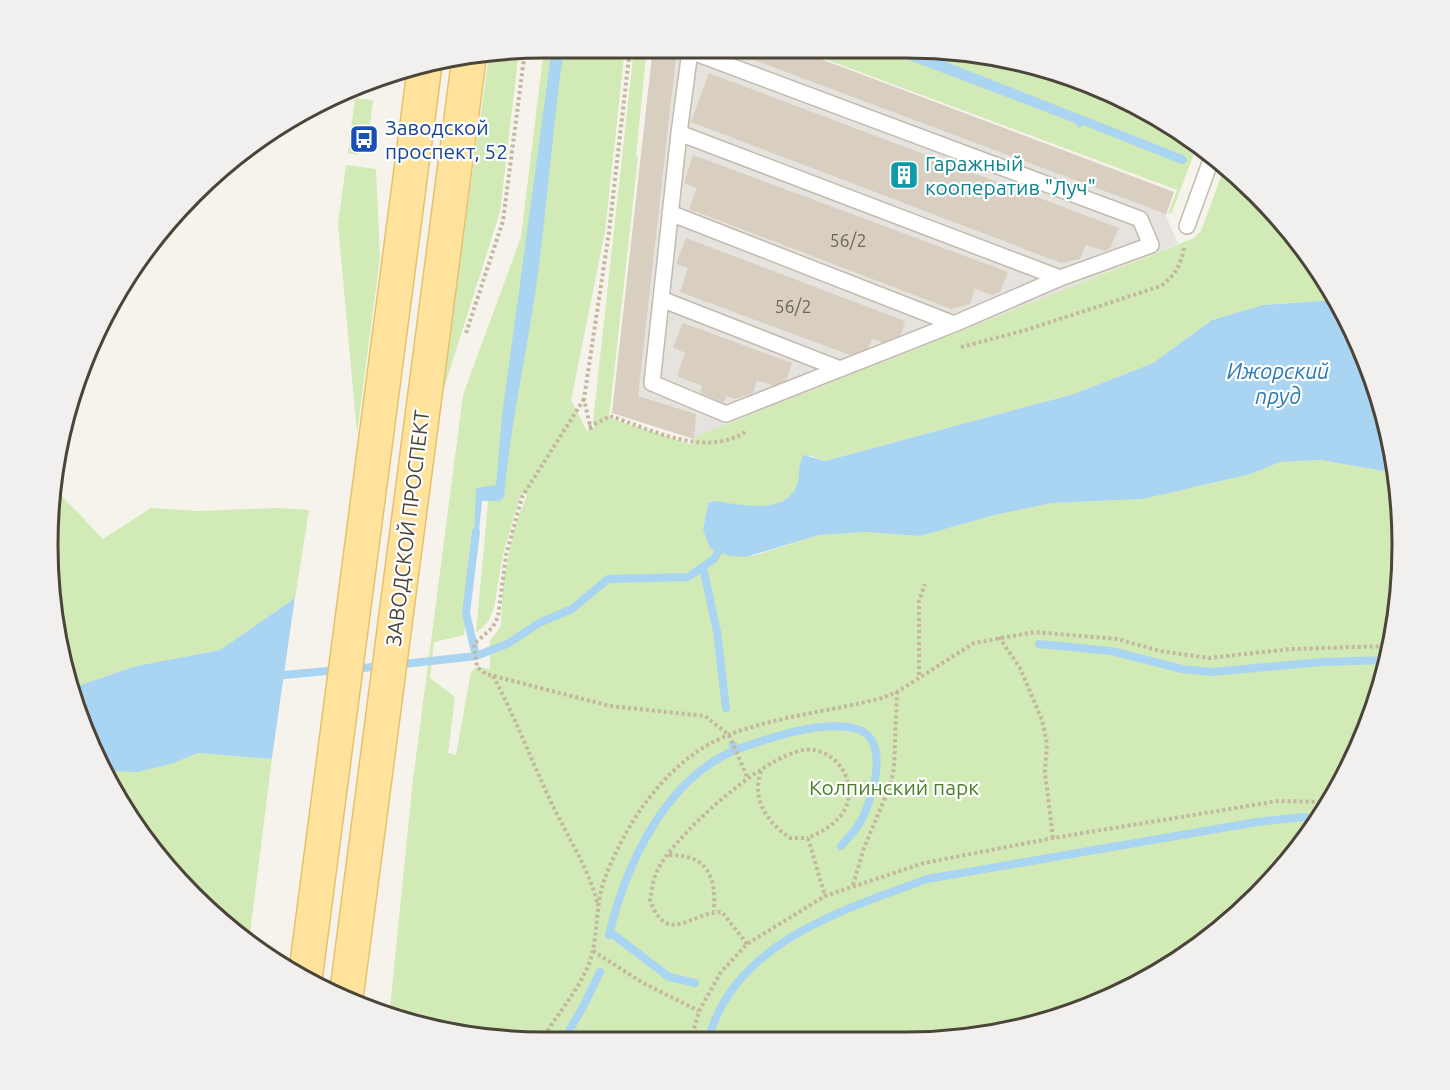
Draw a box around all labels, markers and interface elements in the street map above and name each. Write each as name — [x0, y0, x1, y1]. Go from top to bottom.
place label: Заводской проспект, 52 — [385, 115, 508, 163]
bus stop icon: Заводской проспект, 52 — [348, 123, 380, 155]
place label: Гаражный кооператив "Луч" — [925, 151, 1096, 199]
building icon: Гаражный кооператив "Луч" — [888, 159, 920, 191]
house number: 56/2 — [829, 230, 867, 250]
house number: 56/2 — [774, 296, 812, 316]
water label: Ижорский пруд — [1227, 358, 1329, 408]
street label: ЗАВОДСКОЙ ПРОСПЕКТ — [381, 408, 433, 648]
park label: Колпинский парк — [809, 775, 979, 799]

